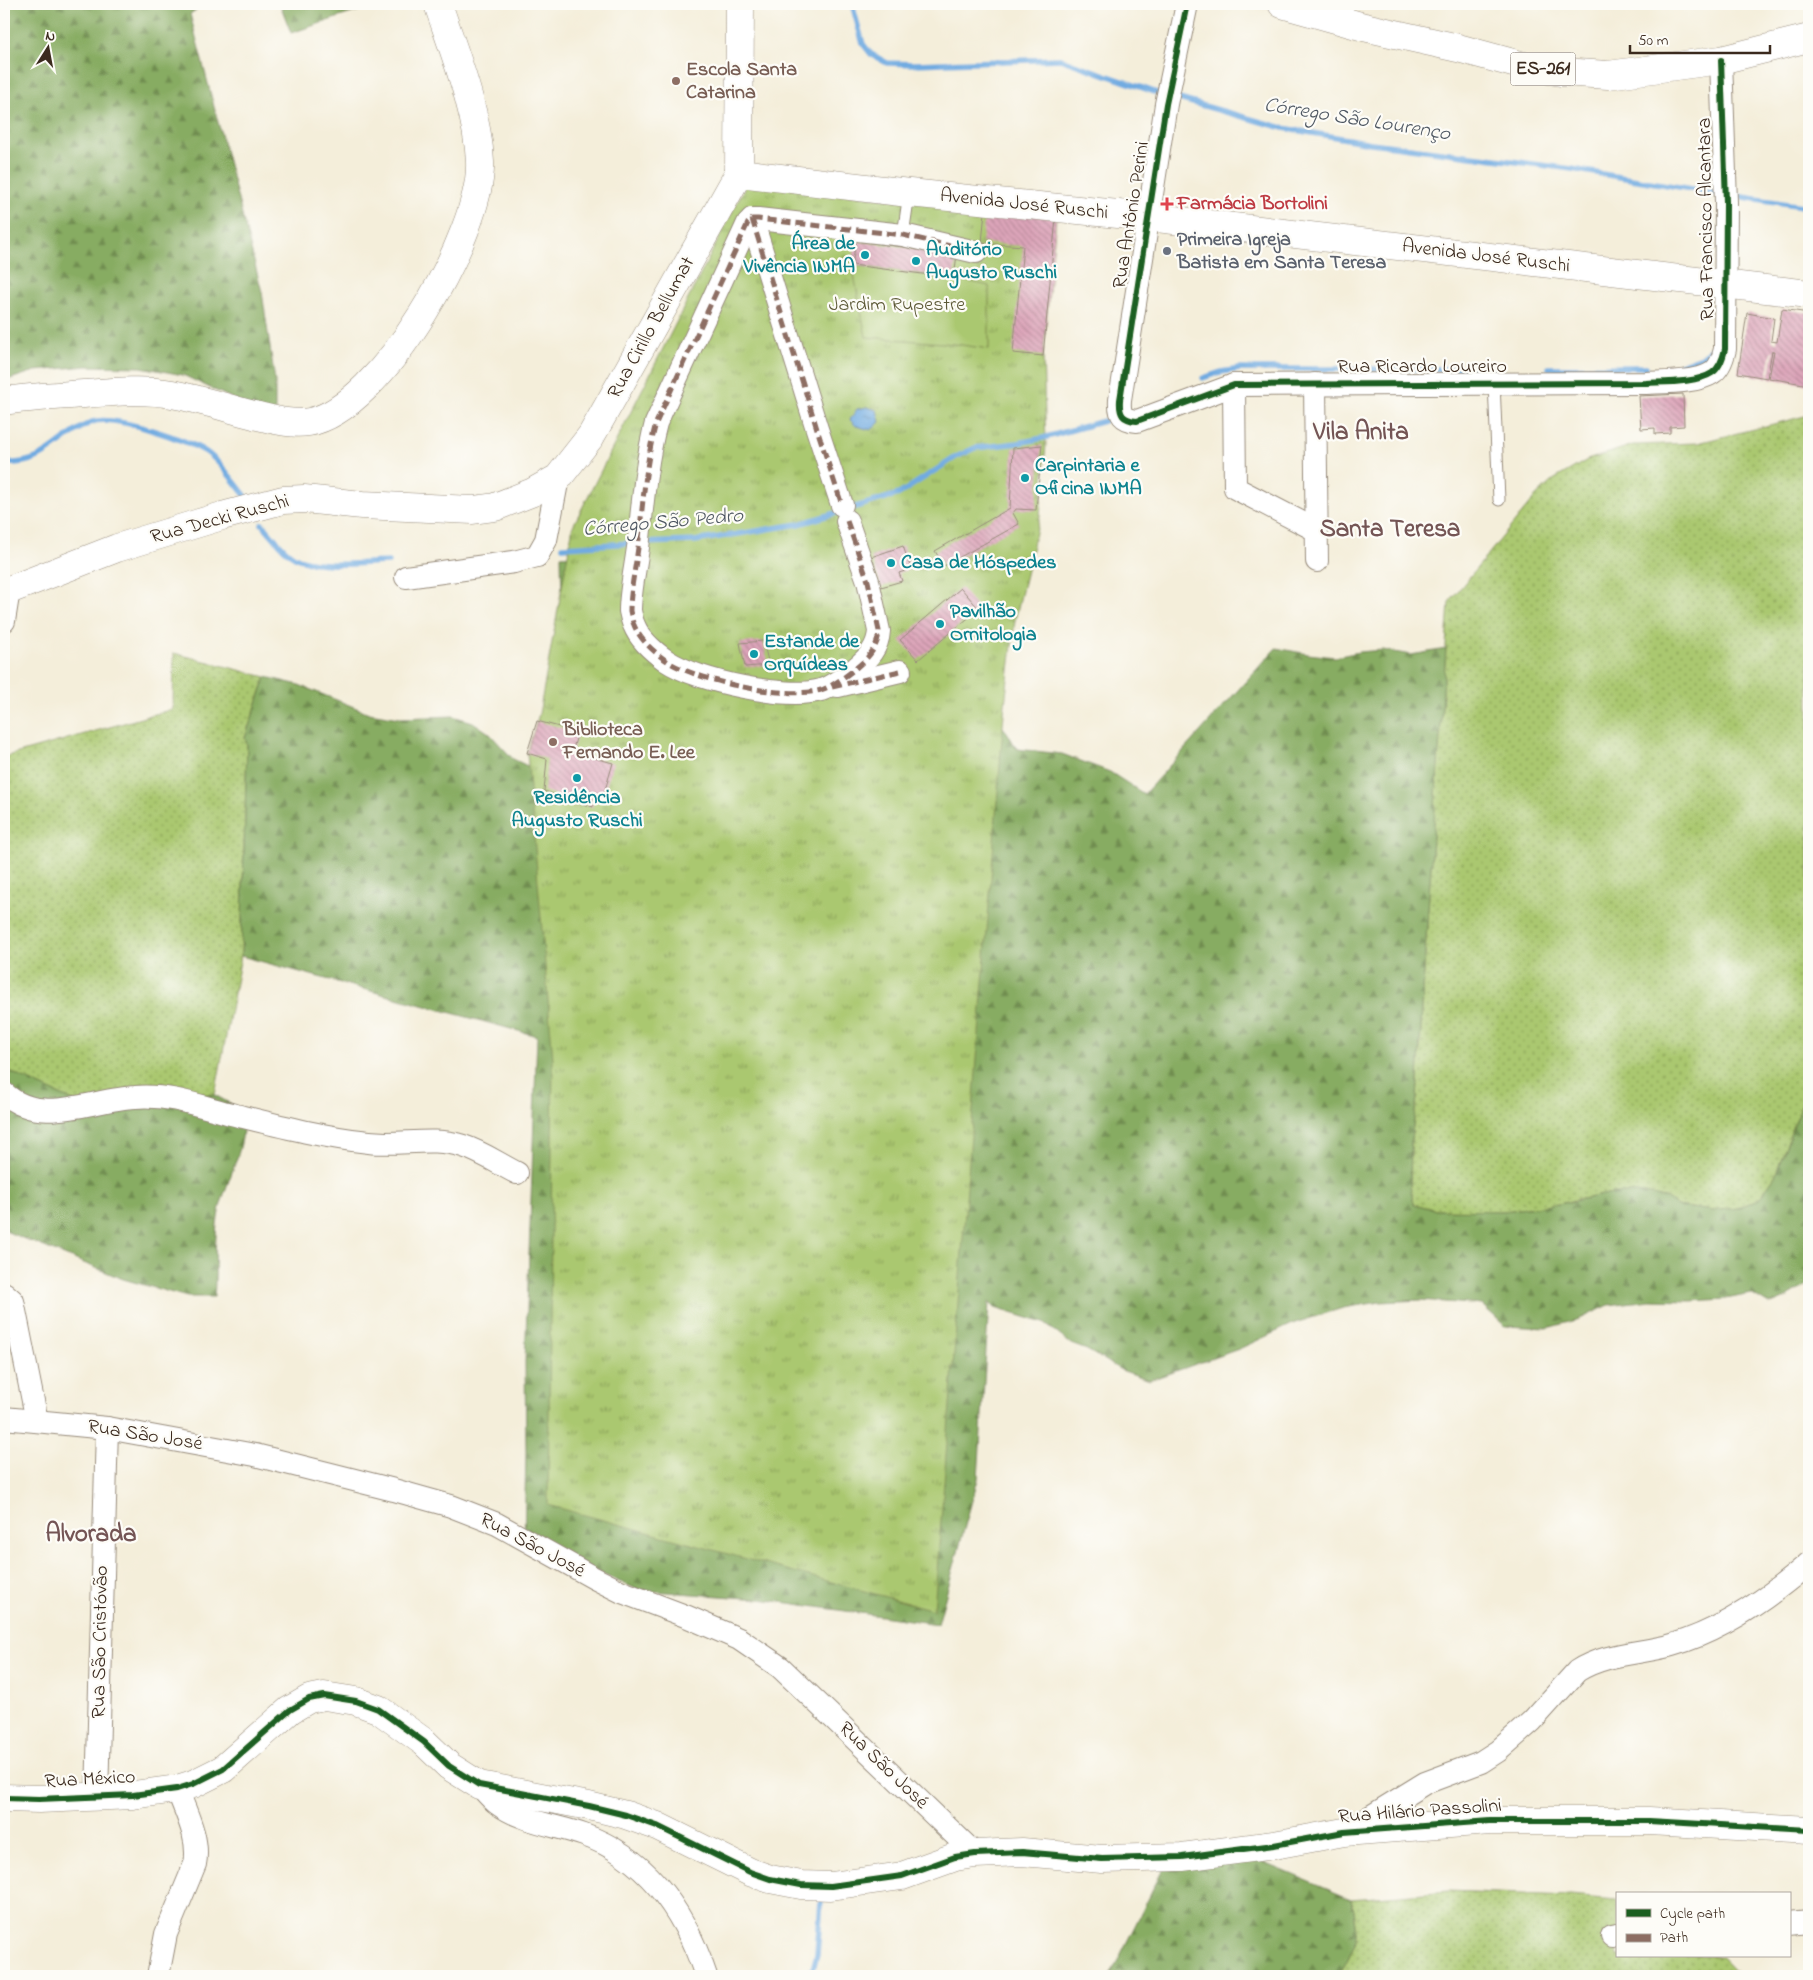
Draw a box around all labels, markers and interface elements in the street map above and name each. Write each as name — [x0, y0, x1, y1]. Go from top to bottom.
north arrow — [22, 22, 72, 72]
scale bar — [1630, 22, 1770, 54]
text: N — [44, 26, 57, 48]
text: 50 m — [1638, 30, 1669, 52]
road number: ES-261 — [1510, 52, 1576, 86]
place label: Escola Santa Catarina — [686, 56, 797, 108]
marker: Escola Santa Catarina — [670, 75, 682, 87]
water label: Córrego São Lourenço — [1262, 90, 1453, 151]
street label: Rua Francisco Alcantara — [1691, 117, 1723, 321]
street label: Rua Antônio Perini — [1106, 139, 1158, 291]
street label: Avenida José Ruschi — [938, 182, 1110, 228]
place label: Farmácia Bortolini — [1176, 190, 1328, 219]
marker: Farmácia Bortolini — [1161, 198, 1173, 210]
place label: Primeira Igreja Batista em Santa Teresa — [1176, 226, 1387, 278]
place label: Área de Vivência INMA — [743, 229, 856, 282]
street label: Avenida José Ruschi — [1400, 232, 1572, 282]
place label: Auditório Augusto Ruschi — [926, 236, 1057, 289]
marker: Primeira Igreja Batista em Santa Teresa — [1161, 245, 1173, 257]
marker: Área de Vivência INMA — [859, 249, 871, 261]
street label: Rua Cirillo Bellumat — [601, 252, 703, 404]
marker: Auditório Augusto Ruschi — [910, 255, 922, 267]
park label: Jardim Rupestre — [829, 291, 965, 320]
street label: Rua Ricardo Loureiro — [1337, 353, 1507, 382]
district label: Vila Anita — [1312, 415, 1409, 451]
place label: Carpintaria e Oficina INMA — [1035, 452, 1142, 504]
marker: Carpintaria e Oficina INMA — [1019, 472, 1031, 484]
street label: Rua Decki Ruschi — [147, 488, 293, 552]
water label: Córrego São Pedro — [582, 501, 745, 546]
district label: Santa Teresa — [1320, 512, 1460, 548]
place label: Casa de Hóspedes — [901, 549, 1056, 578]
marker: Casa de Hóspedes — [885, 557, 897, 569]
place label: Pavilhão Ornitologia — [950, 598, 1037, 651]
marker: Pavilhão Ornitologia — [934, 618, 946, 630]
place label: Estande de Orquídeas — [764, 628, 860, 680]
marker: Estande de Orquídeas — [748, 648, 760, 660]
place label: Biblioteca Fernando E. Lee — [562, 716, 696, 768]
marker: Biblioteca Fernando E. Lee — [547, 736, 559, 748]
marker: Residência Augusto Ruschi — [571, 772, 583, 784]
place label: Residência Augusto Ruschi — [512, 784, 643, 837]
street label: Rua São José — [85, 1413, 205, 1459]
street label: Rua São José — [474, 1506, 590, 1586]
district label: Alvorada — [45, 1517, 137, 1553]
street label: Rua São Cristóvão — [85, 1565, 117, 1719]
street label: Rua São José — [831, 1715, 935, 1817]
street label: Rua México — [44, 1763, 136, 1797]
street label: Rua Hilário Passolini — [1337, 1792, 1503, 1832]
legend — [1616, 1892, 1790, 1958]
text: Cycle path — [1660, 1903, 1725, 1926]
text: Path — [1660, 1927, 1688, 1949]

